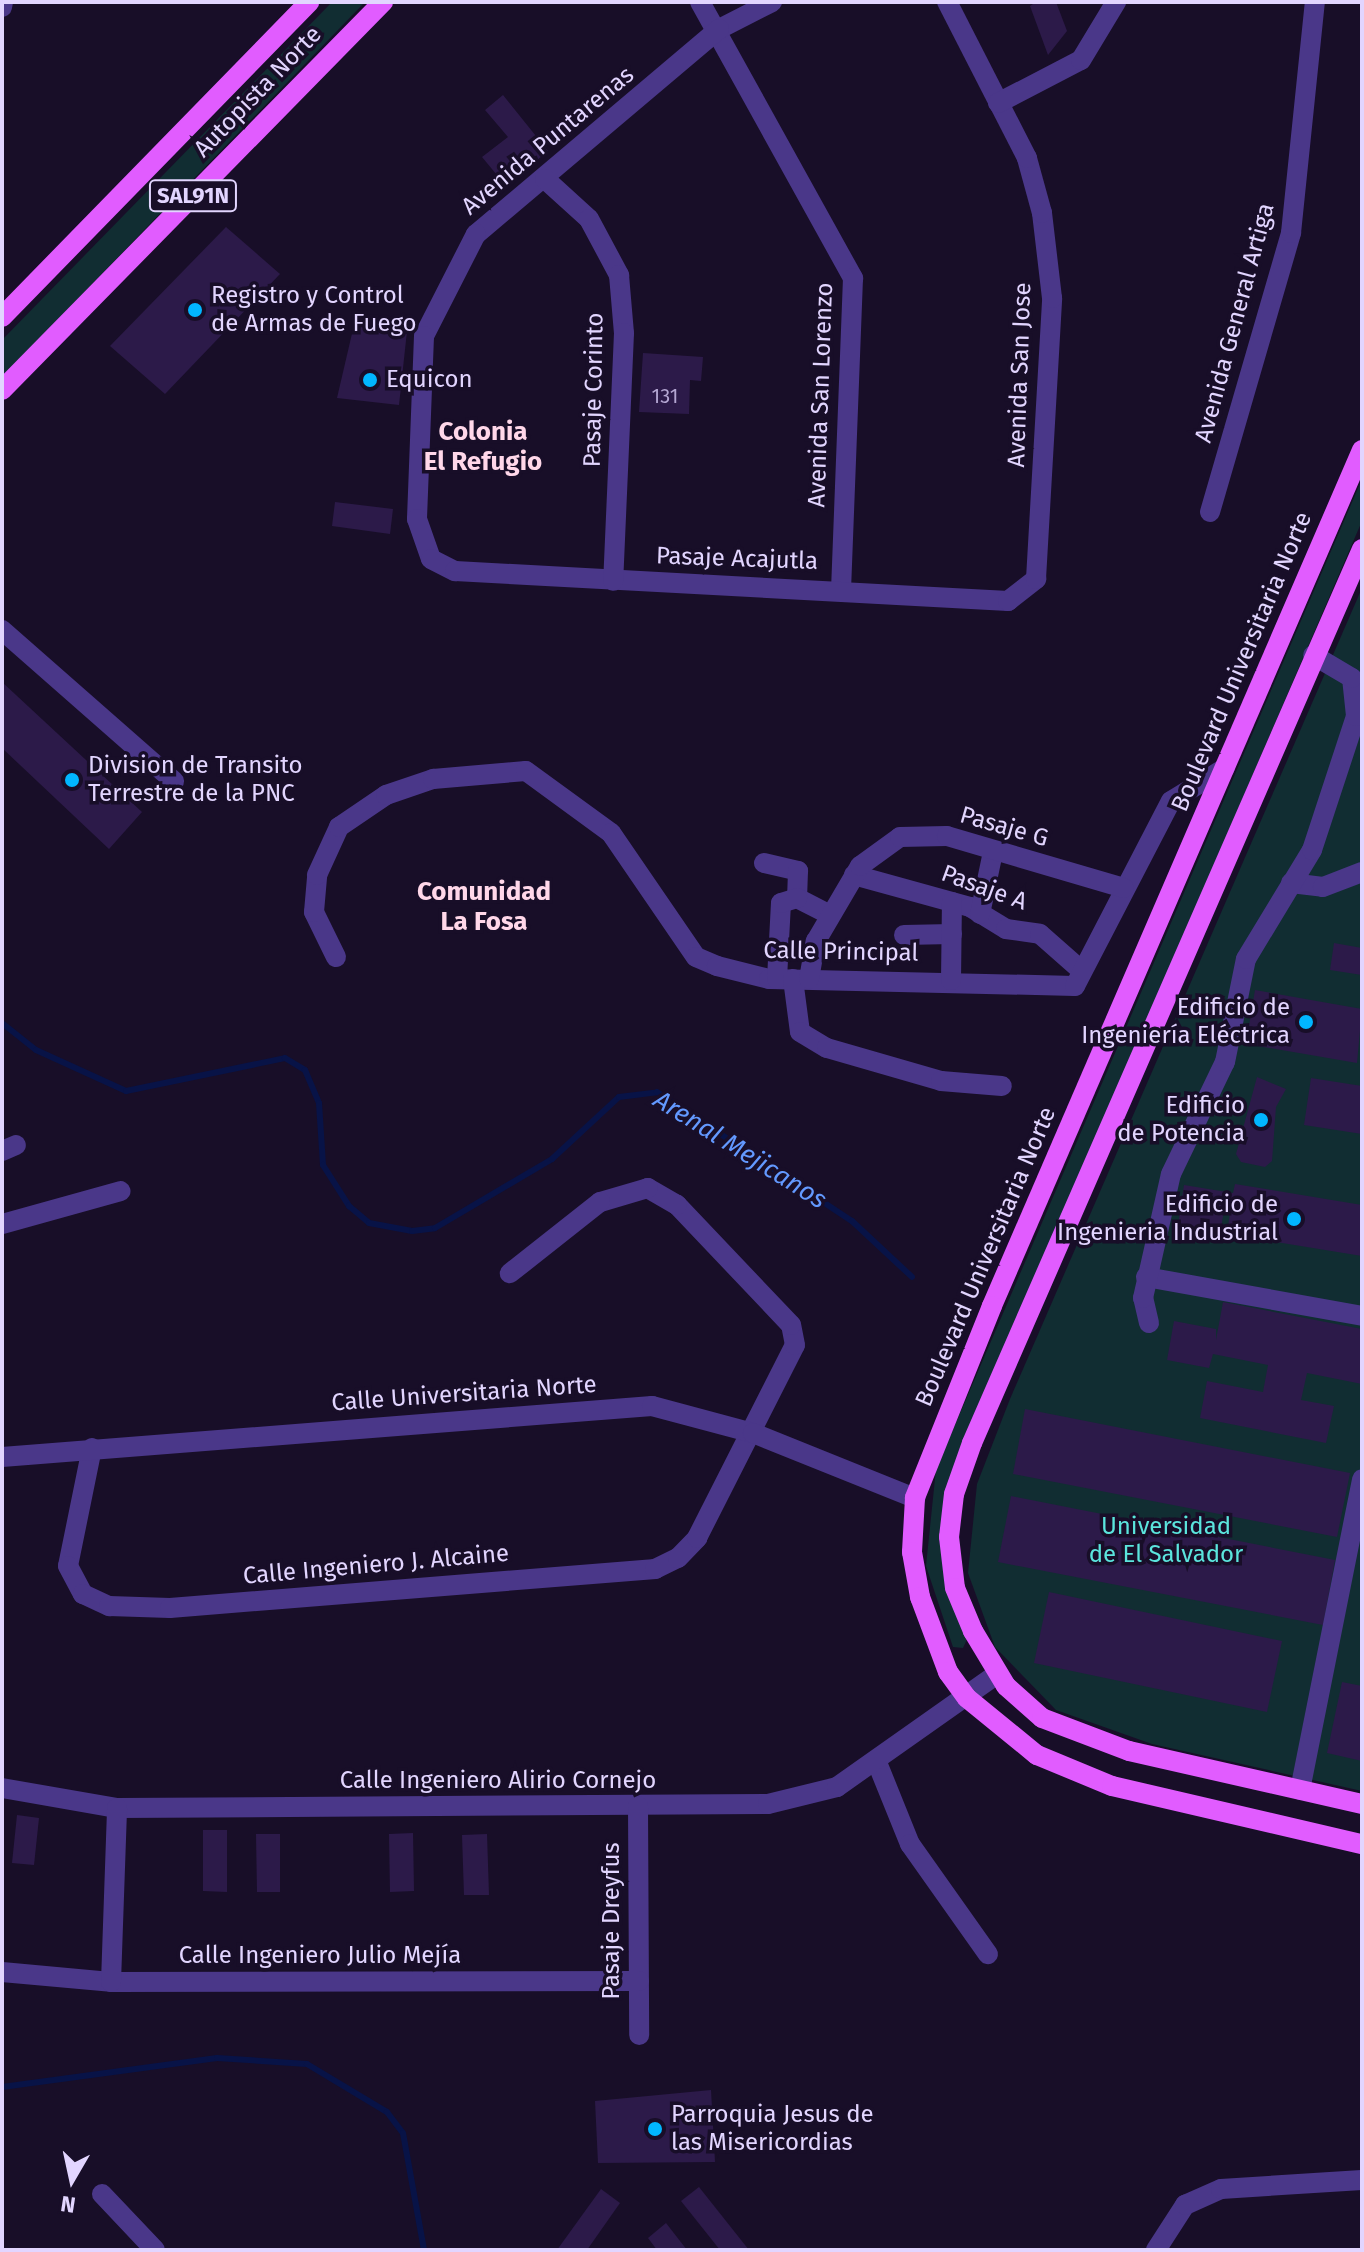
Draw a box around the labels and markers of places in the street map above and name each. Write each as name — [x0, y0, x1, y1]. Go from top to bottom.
place label: Registro y Control de Armas de Fuego — [211, 282, 417, 338]
marker: Registro y Control de Armas de Fuego — [186, 301, 204, 319]
place label: Equicon — [386, 366, 473, 394]
marker: Equicon — [361, 371, 379, 389]
place label: Division de Transito Terrestre de la PNC — [88, 752, 303, 808]
marker: Division de Transito Terrestre de la PNC — [63, 771, 81, 789]
place label: Edificio de Ingeniería Eléctrica — [1081, 994, 1290, 1050]
marker: Edificio de Ingeniería Eléctrica — [1297, 1013, 1315, 1031]
place label: Edificio de Potencia — [1117, 1092, 1245, 1148]
marker: Edificio de Potencia — [1252, 1111, 1270, 1129]
place label: Edificio de Ingenieria Industrial — [1057, 1191, 1278, 1247]
marker: Edificio de Ingenieria Industrial — [1285, 1210, 1303, 1228]
place label: Parroquia Jesus de las Misericordias — [671, 2101, 874, 2157]
marker: Parroquia Jesus de las Misericordias — [646, 2120, 664, 2138]

